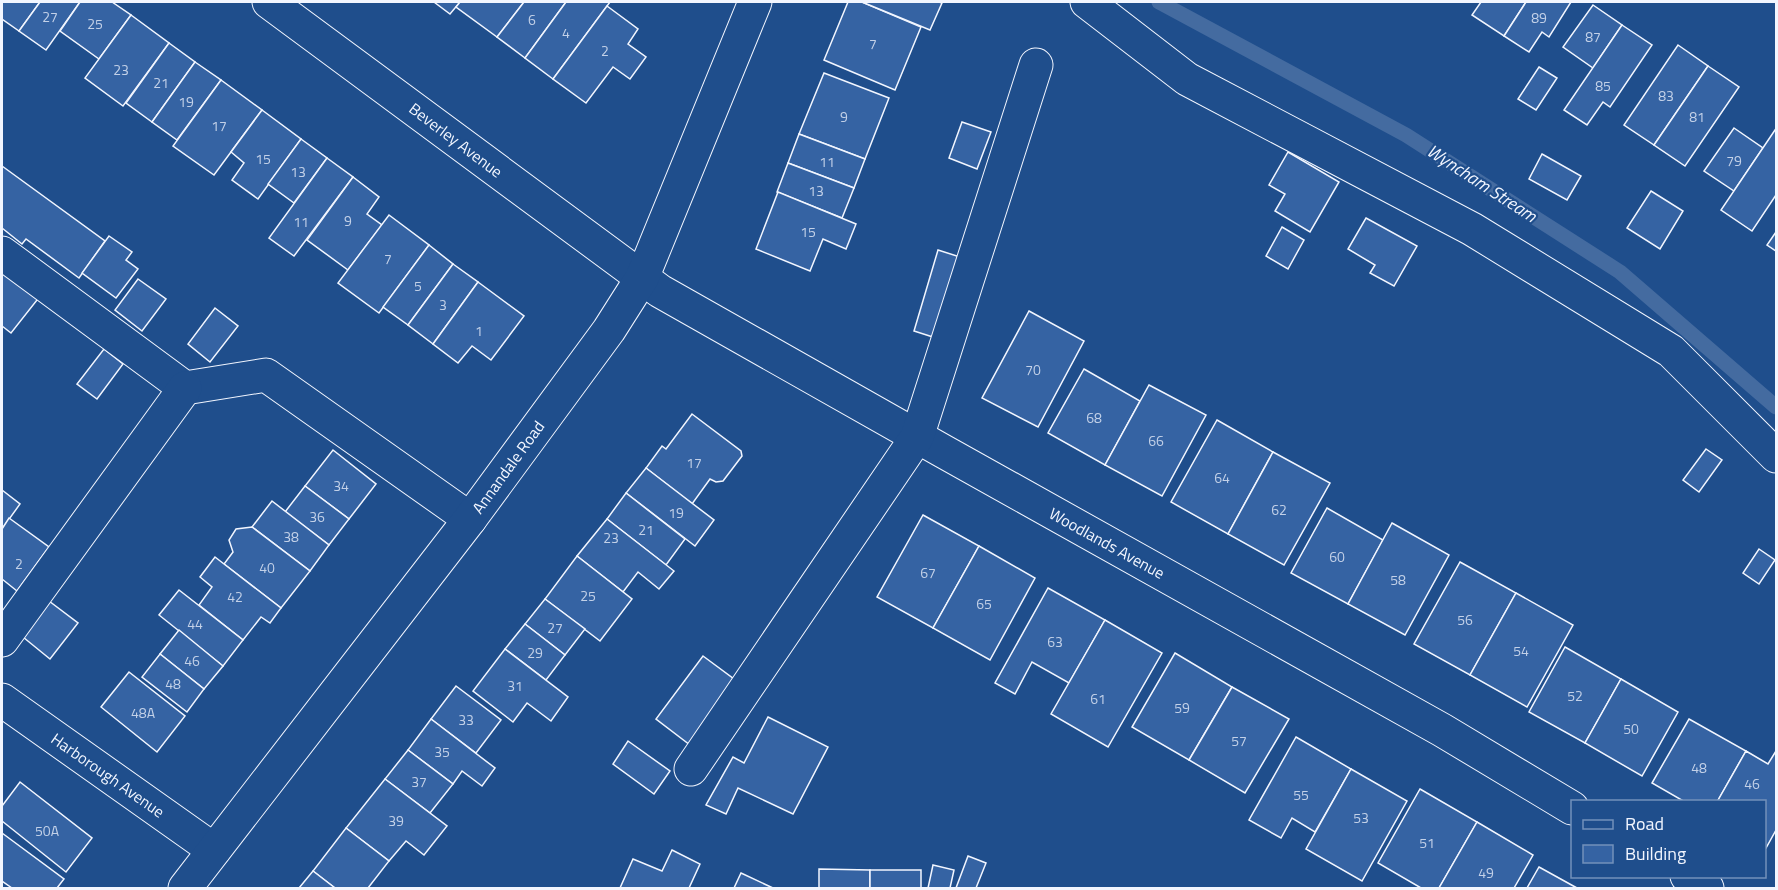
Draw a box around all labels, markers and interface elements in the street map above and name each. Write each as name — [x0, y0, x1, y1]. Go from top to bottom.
house number: 27 — [42, 6, 58, 27]
house number: 89 — [1531, 7, 1547, 28]
house number: 6 — [528, 9, 536, 30]
house number: 25 — [87, 13, 103, 34]
house number: 4 — [562, 22, 570, 43]
house number: 87 — [1585, 26, 1601, 47]
house number: 7 — [869, 33, 877, 54]
house number: 2 — [601, 40, 609, 61]
house number: 23 — [113, 59, 129, 80]
house number: 21 — [153, 72, 169, 93]
house number: 85 — [1595, 75, 1611, 96]
house number: 83 — [1658, 85, 1674, 106]
house number: 19 — [178, 91, 194, 112]
street label: Beverley Avenue — [404, 97, 508, 183]
house number: 9 — [840, 106, 848, 127]
house number: 81 — [1689, 106, 1705, 127]
house number: 17 — [211, 115, 227, 136]
water label: Wyncham Stream — [1422, 137, 1543, 229]
house number: 15 — [255, 148, 271, 169]
house number: 79 — [1726, 150, 1742, 171]
house number: 11 — [819, 151, 835, 172]
house number: 13 — [290, 161, 306, 182]
house number: 13 — [808, 180, 824, 201]
house number: 9 — [344, 210, 352, 231]
house number: 11 — [293, 211, 309, 232]
house number: 15 — [800, 221, 816, 242]
house number: 7 — [384, 248, 392, 269]
house number: 5 — [414, 275, 422, 296]
house number: 3 — [439, 294, 447, 315]
house number: 1 — [475, 320, 483, 341]
house number: 70 — [1025, 359, 1041, 380]
house number: 68 — [1086, 407, 1102, 428]
street label: Annandale Road — [466, 416, 550, 518]
house number: 66 — [1148, 430, 1164, 451]
house number: 17 — [686, 452, 702, 473]
house number: 64 — [1214, 467, 1230, 488]
house number: 34 — [333, 475, 349, 496]
house number: 62 — [1271, 499, 1287, 520]
street label: Woodlands Avenue — [1045, 501, 1169, 585]
house number: 19 — [668, 502, 684, 523]
house number: 36 — [309, 506, 325, 527]
house number: 21 — [638, 519, 654, 540]
house number: 38 — [283, 526, 299, 547]
house number: 23 — [603, 527, 619, 548]
house number: 60 — [1329, 546, 1345, 567]
house number: 2 — [15, 553, 23, 574]
house number: 40 — [259, 557, 275, 578]
house number: 67 — [920, 562, 936, 583]
house number: 58 — [1390, 569, 1406, 590]
house number: 25 — [580, 585, 596, 606]
house number: 42 — [227, 586, 243, 607]
house number: 65 — [976, 593, 992, 614]
house number: 56 — [1457, 609, 1473, 630]
house number: 44 — [187, 613, 203, 634]
house number: 27 — [547, 617, 563, 638]
house number: 63 — [1047, 631, 1063, 652]
house number: 54 — [1513, 640, 1529, 661]
house number: 29 — [527, 642, 543, 663]
house number: 46 — [184, 650, 200, 671]
house number: 48 — [165, 673, 181, 694]
house number: 31 — [507, 675, 523, 696]
house number: 52 — [1567, 685, 1583, 706]
house number: 61 — [1090, 688, 1106, 709]
house number: 59 — [1174, 697, 1190, 718]
house number: 48A — [131, 702, 156, 723]
house number: 33 — [458, 709, 474, 730]
house number: 50 — [1623, 718, 1639, 739]
street label: Harborough Avenue — [46, 727, 170, 823]
house number: 57 — [1231, 730, 1247, 751]
house number: 35 — [434, 741, 450, 762]
house number: 48 — [1691, 757, 1707, 778]
house number: 37 — [411, 771, 427, 792]
house number: 46 — [1744, 773, 1760, 794]
house number: 55 — [1293, 784, 1309, 805]
legend — [1571, 800, 1766, 878]
house number: 53 — [1353, 807, 1369, 828]
house number: 39 — [388, 810, 404, 831]
text: Road — [1625, 810, 1664, 837]
house number: 50A — [35, 820, 60, 841]
house number: 51 — [1419, 832, 1435, 853]
text: Building — [1625, 840, 1686, 867]
house number: 49 — [1478, 862, 1494, 883]

